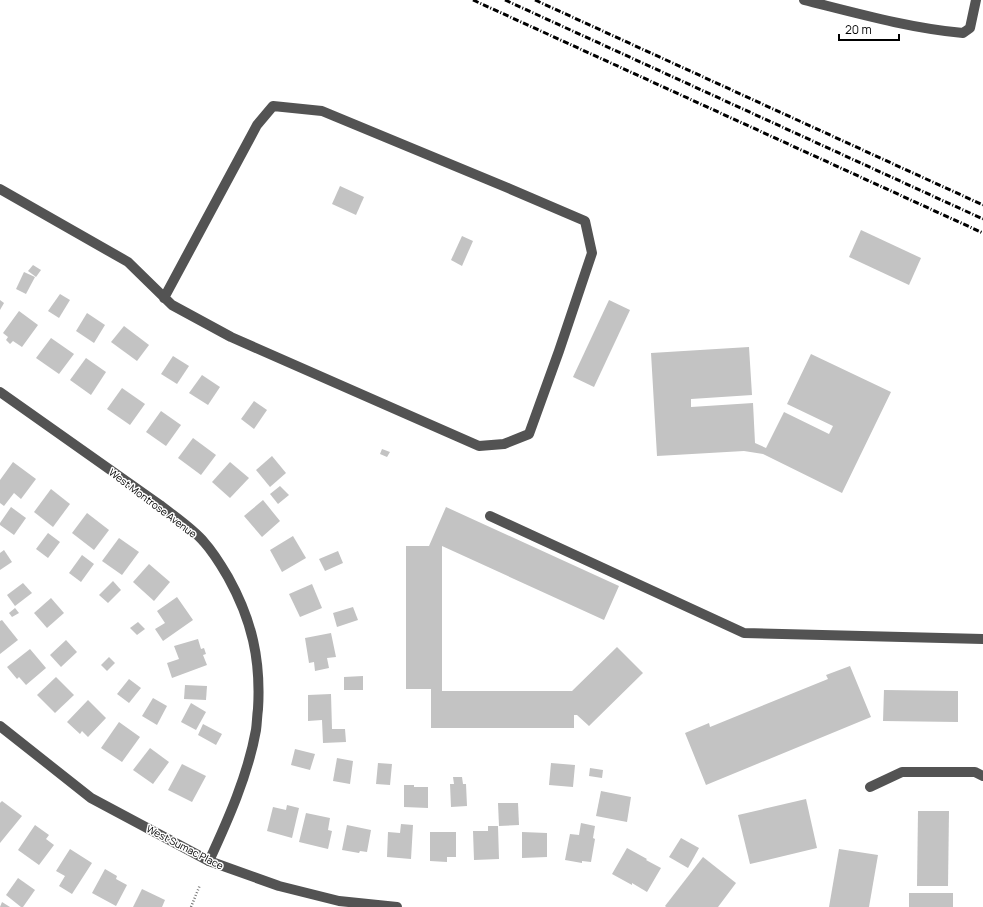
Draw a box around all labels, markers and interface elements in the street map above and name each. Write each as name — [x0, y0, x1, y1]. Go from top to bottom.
scale bar — [839, 16, 899, 42]
text: 20 m — [845, 21, 872, 38]
street label: West Montrose Avenue — [106, 465, 200, 541]
street label: West Sumac Place — [144, 822, 226, 873]

